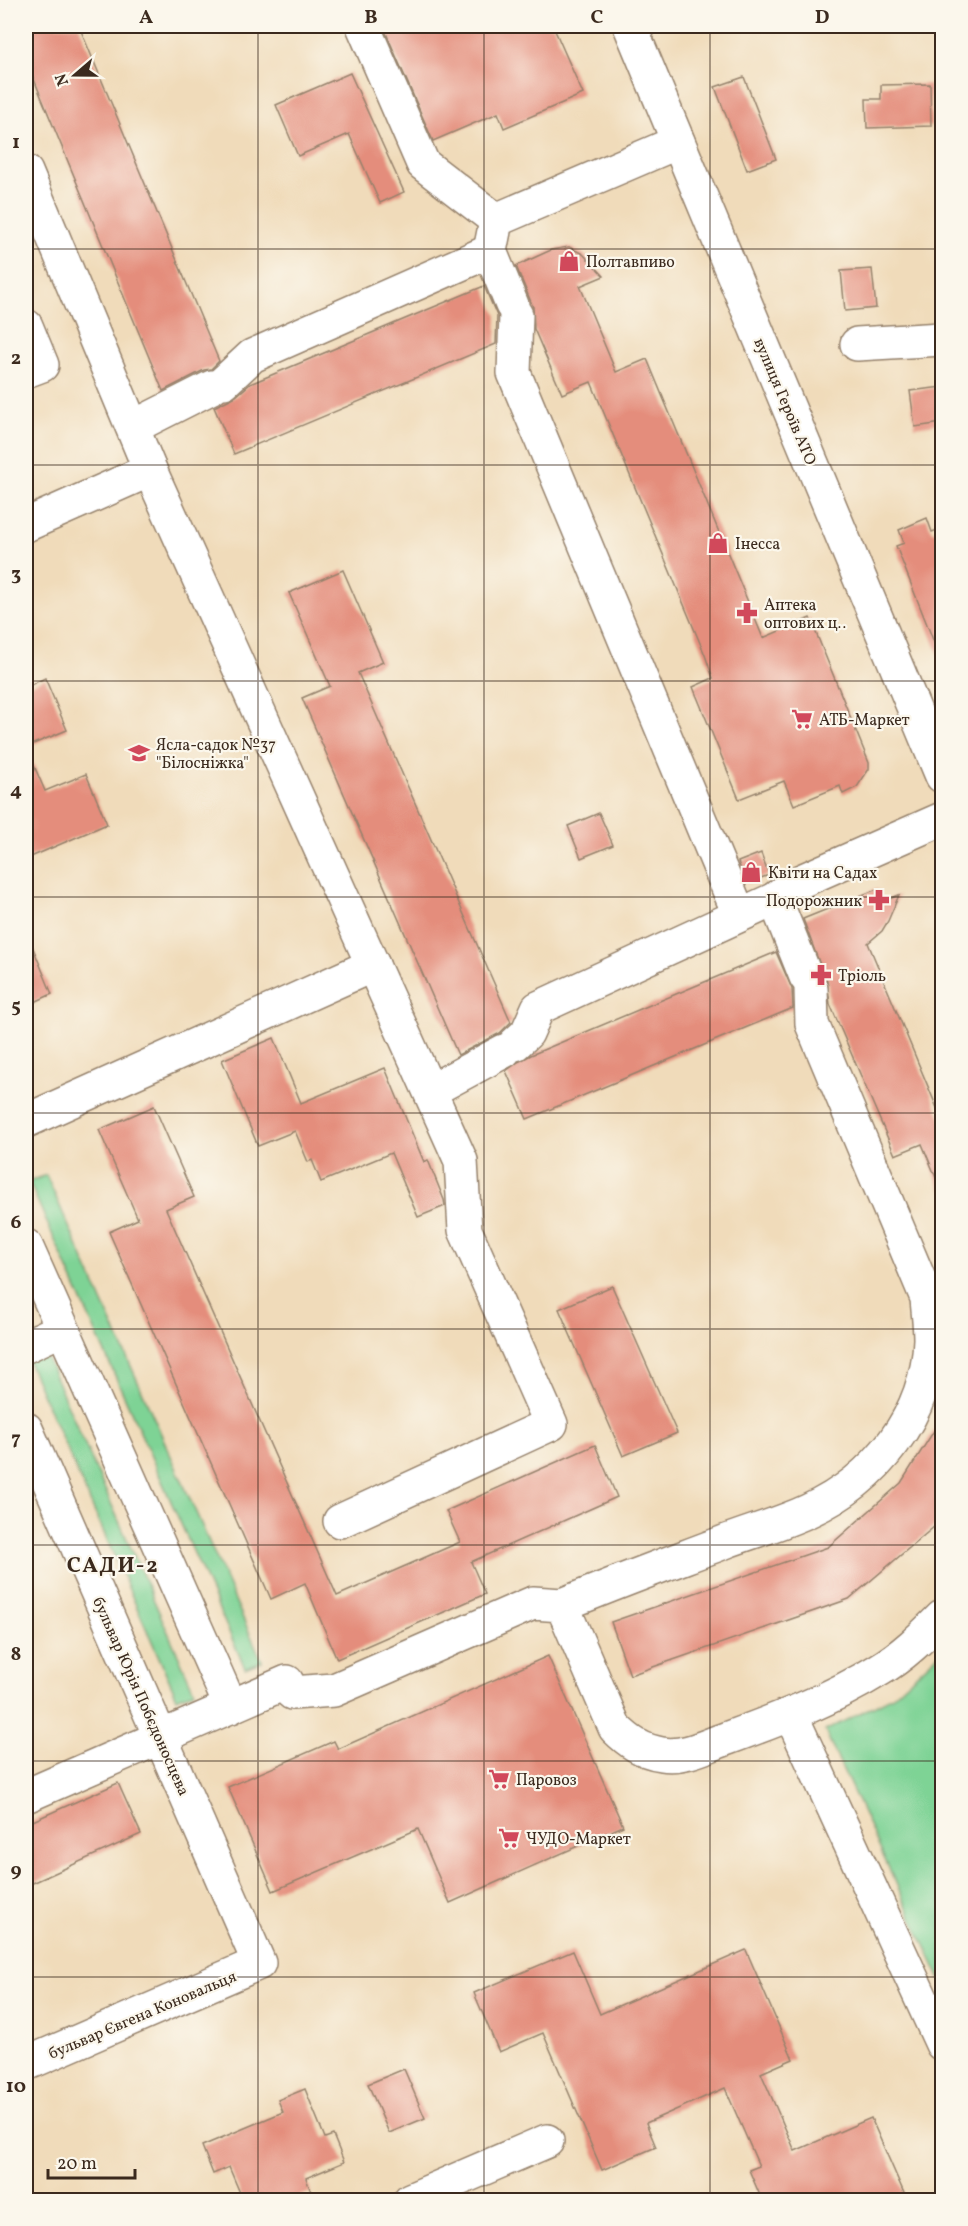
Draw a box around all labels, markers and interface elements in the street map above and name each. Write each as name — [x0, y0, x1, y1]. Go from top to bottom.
text: A — [139, 4, 153, 32]
text: B — [364, 4, 378, 32]
text: C — [591, 4, 604, 32]
text: D — [815, 4, 829, 32]
north arrow — [45, 45, 105, 105]
text: N — [50, 70, 75, 89]
text: 1 — [12, 129, 20, 157]
shop icon: Полтавпиво — [557, 249, 581, 273]
place label: Полтавпиво — [586, 252, 675, 274]
street label: вулиця Героїв АТО — [747, 335, 821, 469]
text: 2 — [11, 345, 21, 373]
shop icon: Інесса — [706, 531, 730, 555]
place label: Інесса — [735, 534, 780, 556]
text: 3 — [11, 561, 21, 589]
place label: Аптека оптових ц‥ — [764, 595, 846, 635]
pharmacy icon: Аптека оптових ц‥ — [735, 601, 759, 625]
supermarket icon: АТБ-Маркет — [790, 707, 814, 731]
place label: АТБ-Маркет — [819, 710, 910, 732]
place label: Ясла-садок №37 "Білосніжка" — [156, 735, 276, 775]
school or university icon: Ясла-садок №37 "Білосніжка" — [127, 741, 151, 765]
text: 4 — [10, 777, 22, 805]
shop icon: Квіти на Садах — [739, 860, 763, 884]
place label: Квіти на Садах — [768, 863, 877, 885]
pharmacy icon: Подорожник — [867, 888, 891, 912]
place label: Подорожник — [766, 891, 862, 913]
pharmacy icon: Тріоль — [809, 963, 833, 987]
place label: Тріоль — [838, 966, 886, 988]
text: 5 — [11, 993, 21, 1021]
text: 6 — [11, 1209, 22, 1237]
text: 7 — [11, 1425, 21, 1453]
district label: САДИ-2 — [67, 1551, 159, 1582]
street label: бульвар Юрія Побєдоносцева — [86, 1594, 194, 1800]
text: 8 — [11, 1641, 21, 1669]
supermarket icon: Паровоз — [487, 1767, 511, 1791]
place label: Паровоз — [516, 1770, 577, 1792]
supermarket icon: ЧУДО-Маркет — [497, 1826, 521, 1850]
place label: ЧУДО-Маркет — [526, 1829, 631, 1851]
text: 9 — [10, 1857, 22, 1885]
street label: бульвар Євгена Коновальця — [45, 1966, 240, 2065]
text: 10 — [6, 2073, 26, 2101]
scale bar — [48, 2142, 135, 2180]
text: 20 m — [57, 2152, 97, 2177]

